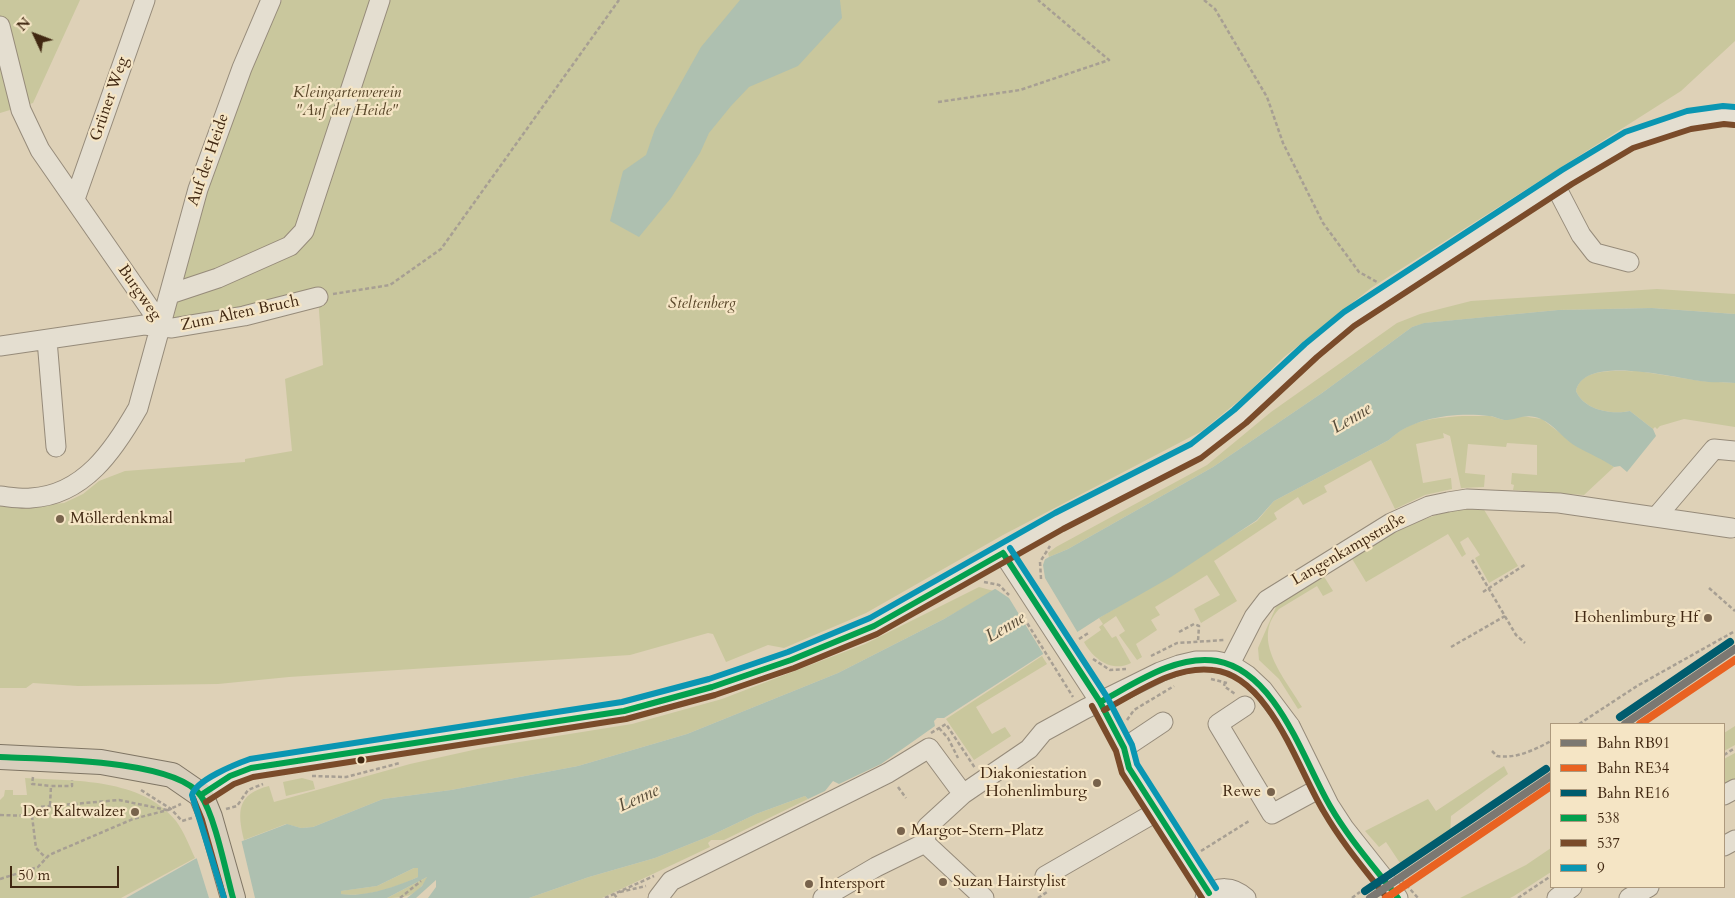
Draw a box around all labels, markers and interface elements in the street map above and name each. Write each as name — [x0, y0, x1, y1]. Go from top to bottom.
north arrow — [10, 10, 60, 60]
text: N — [13, 14, 35, 35]
street label: Grüner Weg — [87, 54, 133, 144]
park label: Kleingartenverein "Auf der Heide" — [293, 83, 401, 121]
street label: Auf der Heide — [184, 111, 234, 209]
street label: Burgweg — [113, 261, 165, 325]
street label: Zum Alten Bruch — [179, 292, 301, 336]
park label: Steltenberg — [668, 294, 736, 314]
water label: Lenne — [1328, 399, 1376, 439]
place label: Möllerdenkmal — [70, 509, 173, 529]
street label: Langenkampstraße — [1289, 510, 1409, 590]
marker: Möllerdenkmal — [54, 513, 66, 525]
water label: Lenne — [982, 608, 1030, 648]
place label: Hohenlimburg Hf — [1574, 608, 1698, 628]
marker: Hohenlimburg Hf — [1702, 612, 1714, 624]
legend — [1550, 723, 1725, 888]
text: Bahn RB91 — [1597, 733, 1670, 753]
unlabelled marker — [356, 755, 366, 765]
text: Bahn RE34 — [1597, 758, 1669, 778]
place label: Diakoniestation Hohenlimburg — [980, 764, 1087, 802]
marker: Diakoniestation Hohenlimburg — [1091, 777, 1103, 789]
water label: Lenne — [615, 780, 663, 818]
place label: Rewe — [1223, 782, 1261, 802]
text: Bahn RE16 — [1597, 783, 1669, 803]
marker: Rewe — [1265, 786, 1277, 798]
place label: Der Kaltwalzer — [23, 802, 125, 822]
marker: Der Kaltwalzer — [129, 806, 141, 818]
text: 538 — [1597, 808, 1620, 828]
place label: Margot-Stern-Platz — [911, 821, 1044, 841]
marker: Margot-Stern-Platz — [895, 825, 907, 837]
text: 537 — [1597, 833, 1620, 853]
scale bar — [12, 856, 121, 888]
text: 9 — [1597, 858, 1605, 878]
text: 50 m — [18, 865, 50, 885]
place label: Suzan Hairstylist — [953, 872, 1066, 892]
place label: Intersport — [819, 874, 885, 894]
marker: Suzan Hairstylist — [937, 876, 949, 888]
marker: Intersport — [803, 878, 815, 890]

